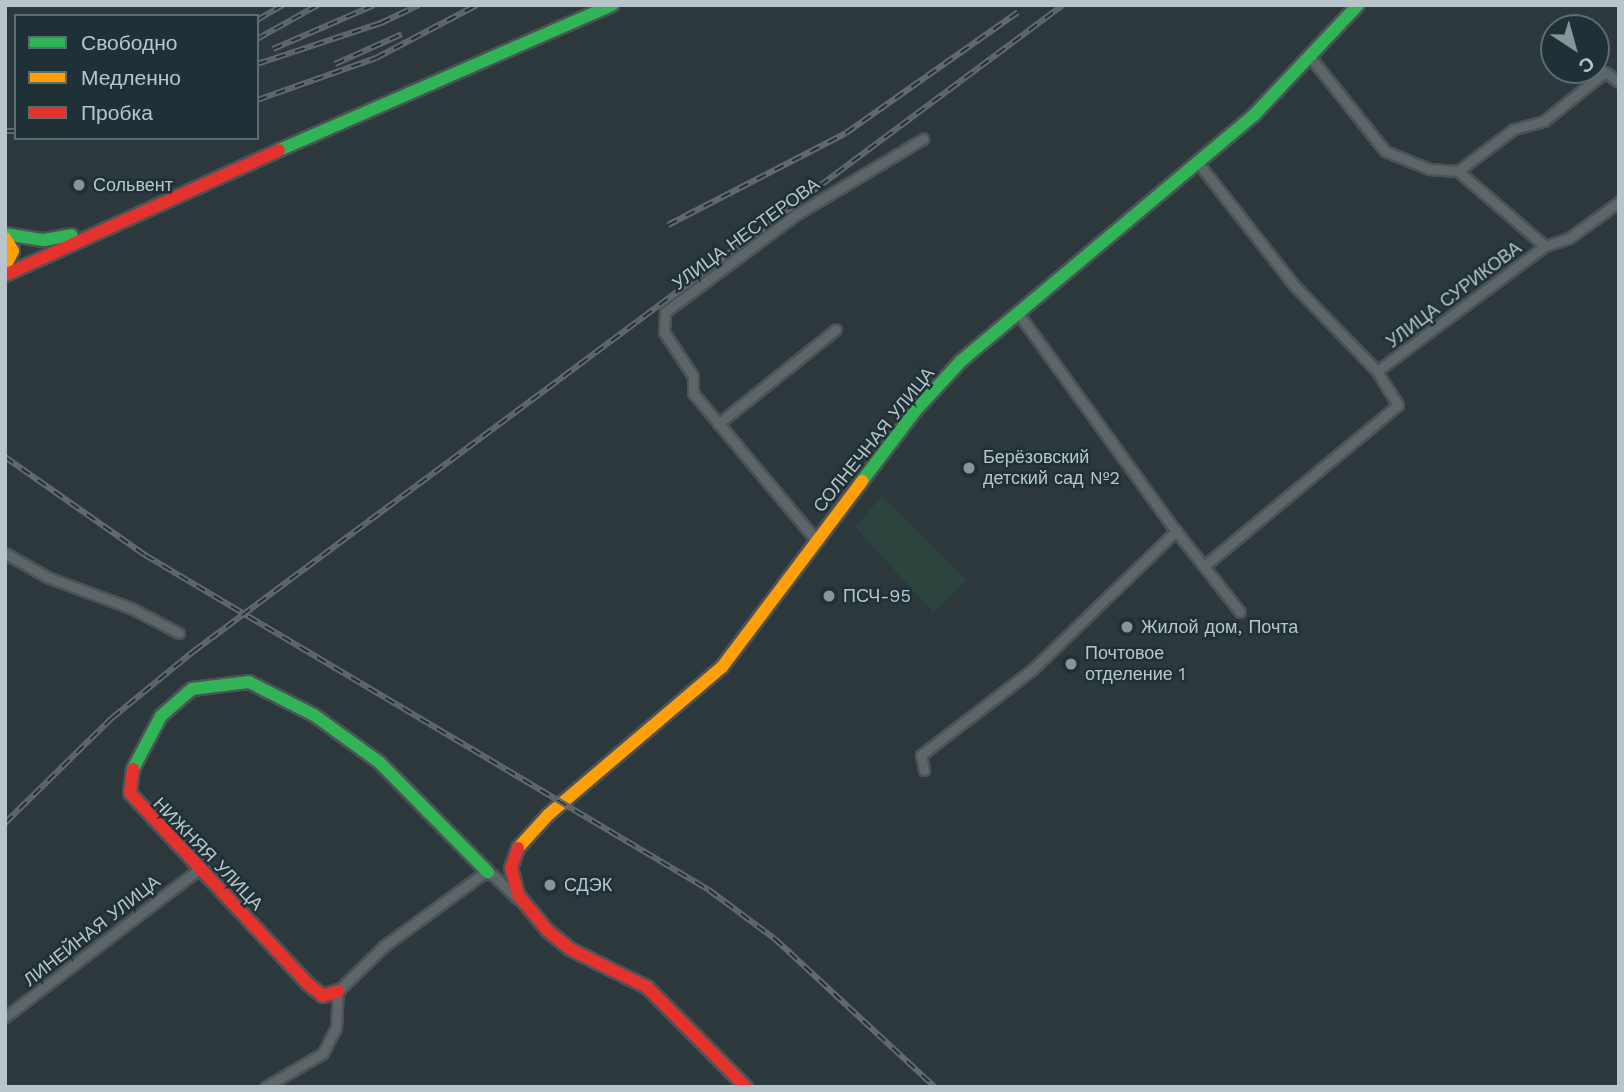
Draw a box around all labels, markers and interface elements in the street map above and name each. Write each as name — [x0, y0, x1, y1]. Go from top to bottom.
legend — [14, 14, 259, 140]
north arrow — [1540, 14, 1610, 84]
text: Свободно — [81, 30, 178, 55]
text: С — [1574, 51, 1599, 78]
text: Медленно — [81, 65, 181, 90]
text: Пробка — [81, 100, 153, 125]
street label: УЛИЦА НЕСТЕРОВА — [668, 173, 824, 295]
place label: Сольвент — [93, 174, 173, 196]
marker: Сольвент — [71, 177, 87, 193]
street label: УЛИЦА СУРИКОВА — [1382, 237, 1526, 353]
street label: СОЛНЕЧНАЯ УЛИЦА — [809, 363, 939, 517]
place label: Берёзовский детский сад №2 — [983, 447, 1120, 490]
marker: Берёзовский детский сад №2 — [961, 460, 977, 476]
place label: ПСЧ-95 — [843, 585, 911, 607]
marker: ПСЧ-95 — [821, 588, 837, 604]
place label: Жилой дом, Почта — [1141, 616, 1298, 638]
marker: Жилой дом, Почта — [1119, 619, 1135, 635]
place label: Почтовое отделение 1 — [1085, 643, 1186, 686]
marker: Почтовое отделение 1 — [1063, 656, 1079, 672]
street label: НИЖНЯЯ УЛИЦА — [149, 793, 267, 915]
street label: ЛИНЕЙНАЯ УЛИЦА — [19, 871, 165, 991]
place label: СДЭК — [564, 874, 612, 896]
marker: СДЭК — [542, 877, 558, 893]

